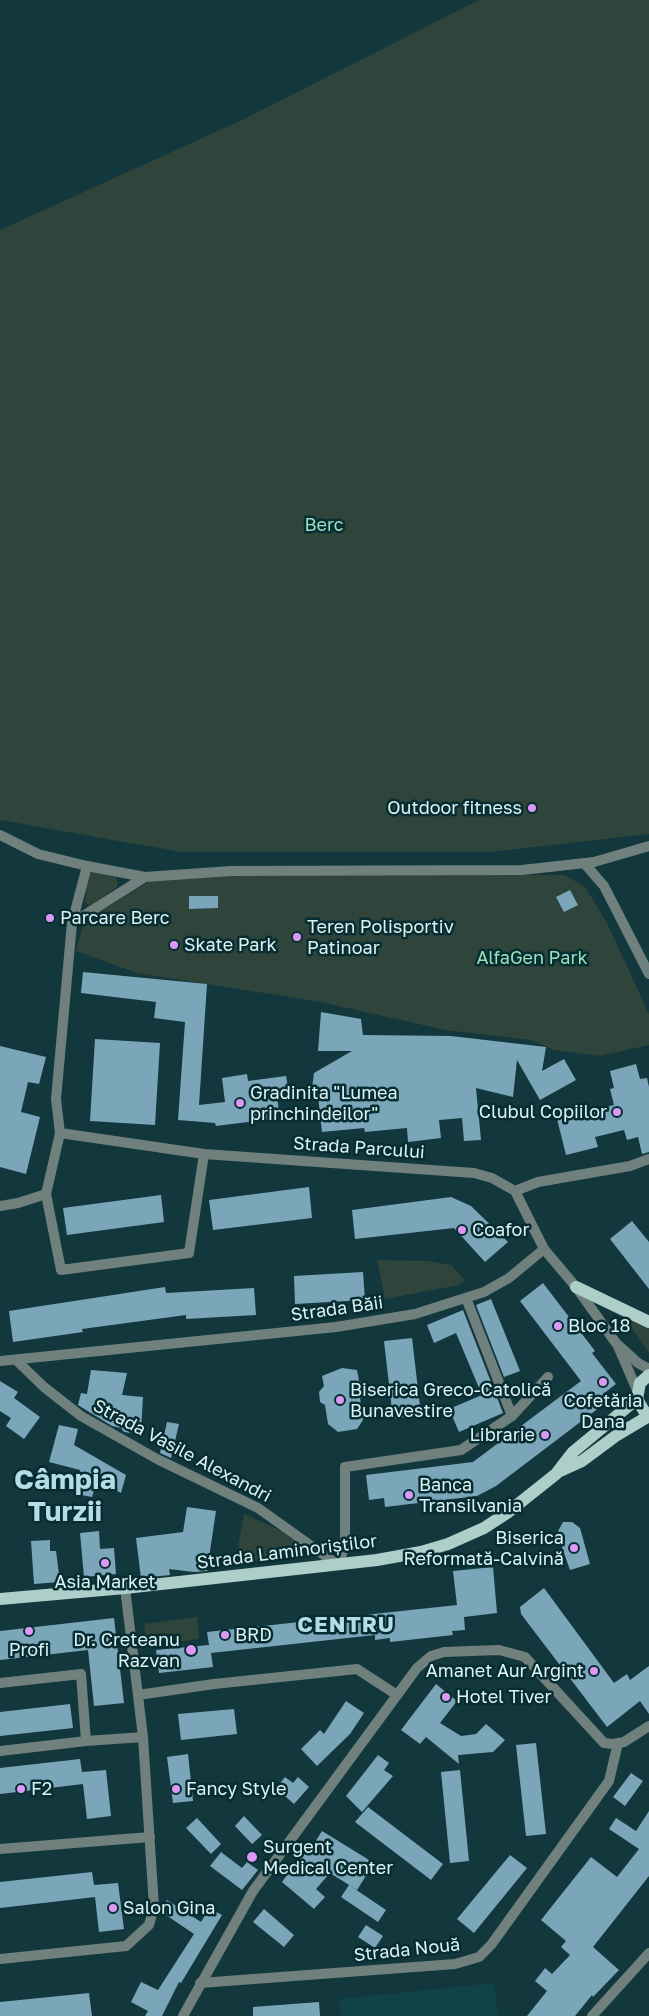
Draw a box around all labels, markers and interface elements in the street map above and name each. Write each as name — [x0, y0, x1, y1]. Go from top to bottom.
park label: Berc — [304, 514, 344, 536]
place label: Outdoor fitness — [387, 797, 522, 819]
marker: Outdoor fitness — [526, 802, 538, 814]
place label: Parcare Berc — [60, 907, 170, 929]
marker: Parcare Berc — [44, 912, 56, 924]
place label: Teren Polisportiv Patinoar — [307, 916, 454, 959]
marker: Teren Polisportiv Patinoar — [291, 931, 303, 943]
place label: Skate Park — [184, 934, 277, 956]
marker: Skate Park — [168, 939, 180, 951]
park label: AlfaGen Park — [476, 947, 588, 969]
place label: Gradinita "Lumea princhindeilor" — [250, 1082, 398, 1124]
marker: Gradinita "Lumea princhindeilor" — [234, 1097, 246, 1109]
place label: Clubul Copiilor — [479, 1101, 607, 1123]
marker: Clubul Copiilor — [611, 1106, 623, 1118]
street label: Strada Parcului — [292, 1133, 426, 1163]
place label: Coafor — [472, 1219, 529, 1241]
marker: Coafor — [456, 1224, 468, 1236]
street label: Strada Băii — [289, 1292, 385, 1326]
place label: Bloc 18 — [568, 1315, 630, 1337]
marker: Bloc 18 — [552, 1320, 564, 1332]
marker: Cofetăria Dana — [597, 1376, 609, 1388]
place label: Biserica Greco-Catolică Bunavestire — [350, 1379, 551, 1422]
place label: Cofetăria Dana — [563, 1390, 643, 1432]
marker: Biserica Greco-Catolică Bunavestire — [334, 1394, 346, 1406]
street label: Strada Vasile Alexandri — [89, 1395, 275, 1507]
place label: Librarie — [470, 1424, 535, 1446]
marker: Librarie — [539, 1429, 551, 1441]
district label: Câmpia Turzii — [14, 1463, 116, 1529]
place label: Banca Transilvania — [419, 1474, 522, 1516]
marker: Banca Transilvania — [403, 1489, 415, 1501]
place label: Biserica Reformată-Calvină — [403, 1527, 564, 1570]
street label: Strada Laminoriștilor — [196, 1530, 378, 1574]
marker: Biserica Reformată-Calvină — [568, 1542, 580, 1554]
marker: Asia Market — [99, 1557, 111, 1569]
place label: Asia Market — [54, 1571, 156, 1593]
district label: CENTRU — [297, 1612, 395, 1638]
place label: BRD — [235, 1624, 272, 1646]
marker: Profi — [23, 1625, 35, 1637]
place label: Dr. Creteanu Razvan — [73, 1629, 180, 1672]
marker: BRD — [219, 1629, 231, 1641]
place label: Profi — [9, 1639, 49, 1661]
marker: Dr. Creteanu Razvan — [184, 1643, 198, 1657]
place label: Amanet Aur Argint — [426, 1660, 584, 1682]
marker: Amanet Aur Argint — [588, 1665, 600, 1677]
place label: Hotel Tiver — [456, 1686, 552, 1708]
marker: Hotel Tiver — [440, 1691, 452, 1703]
place label: F2 — [31, 1778, 52, 1800]
place label: Fancy Style — [186, 1778, 286, 1800]
marker: F2 — [15, 1783, 27, 1795]
marker: Fancy Style — [170, 1783, 182, 1795]
place label: Surgent Medical Center — [263, 1836, 393, 1878]
marker: Surgent Medical Center — [245, 1850, 259, 1864]
place label: Salon Gina — [123, 1897, 215, 1919]
marker: Salon Gina — [107, 1902, 119, 1914]
street label: Strada Nouă — [353, 1934, 461, 1966]

